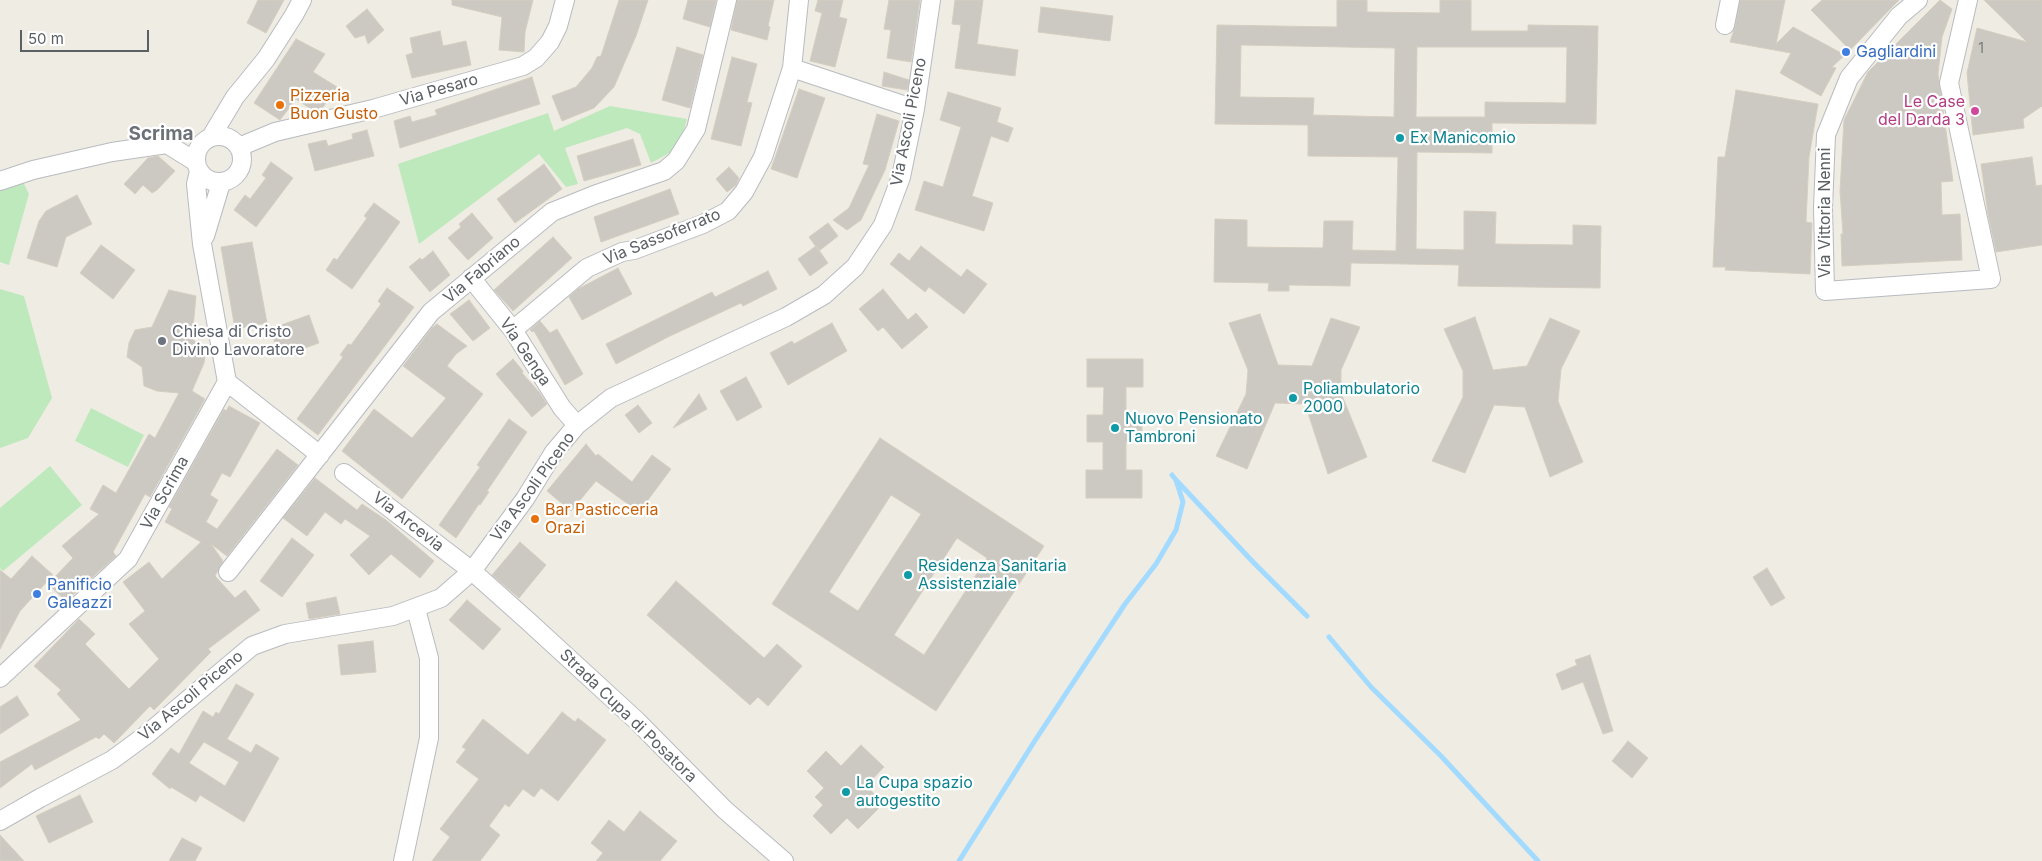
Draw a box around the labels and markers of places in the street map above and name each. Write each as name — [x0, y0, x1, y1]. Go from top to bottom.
place label: Gagliardini — [1856, 42, 1936, 62]
marker: Gagliardini — [1840, 46, 1852, 58]
place label: Pizzeria Buon Gusto — [290, 86, 378, 124]
place label: Le Case del Darda 3 — [1878, 92, 1965, 130]
marker: Pizzeria Buon Gusto — [274, 99, 286, 111]
marker: Le Case del Darda 3 — [1969, 105, 1981, 117]
place label: Ex Manicomio — [1410, 128, 1516, 148]
marker: Ex Manicomio — [1394, 132, 1406, 144]
place label: Chiesa di Cristo Divino Lavoratore — [172, 322, 305, 360]
marker: Chiesa di Cristo Divino Lavoratore — [156, 335, 168, 347]
place label: Poliambulatorio 2000 — [1303, 379, 1420, 417]
marker: Poliambulatorio 2000 — [1287, 392, 1299, 404]
place label: Nuovo Pensionato Tambroni — [1125, 409, 1263, 447]
marker: Nuovo Pensionato Tambroni — [1109, 422, 1121, 434]
place label: Bar Pasticceria Orazi — [545, 500, 658, 538]
marker: Bar Pasticceria Orazi — [529, 513, 541, 525]
place label: Residenza Sanitaria Assistenziale — [918, 556, 1067, 594]
marker: Residenza Sanitaria Assistenziale — [902, 569, 914, 581]
place label: Panificio Galeazzi — [47, 575, 112, 613]
marker: Panificio Galeazzi — [31, 588, 43, 600]
place label: La Cupa spazio autogestito — [856, 773, 973, 811]
marker: La Cupa spazio autogestito — [840, 786, 852, 798]

